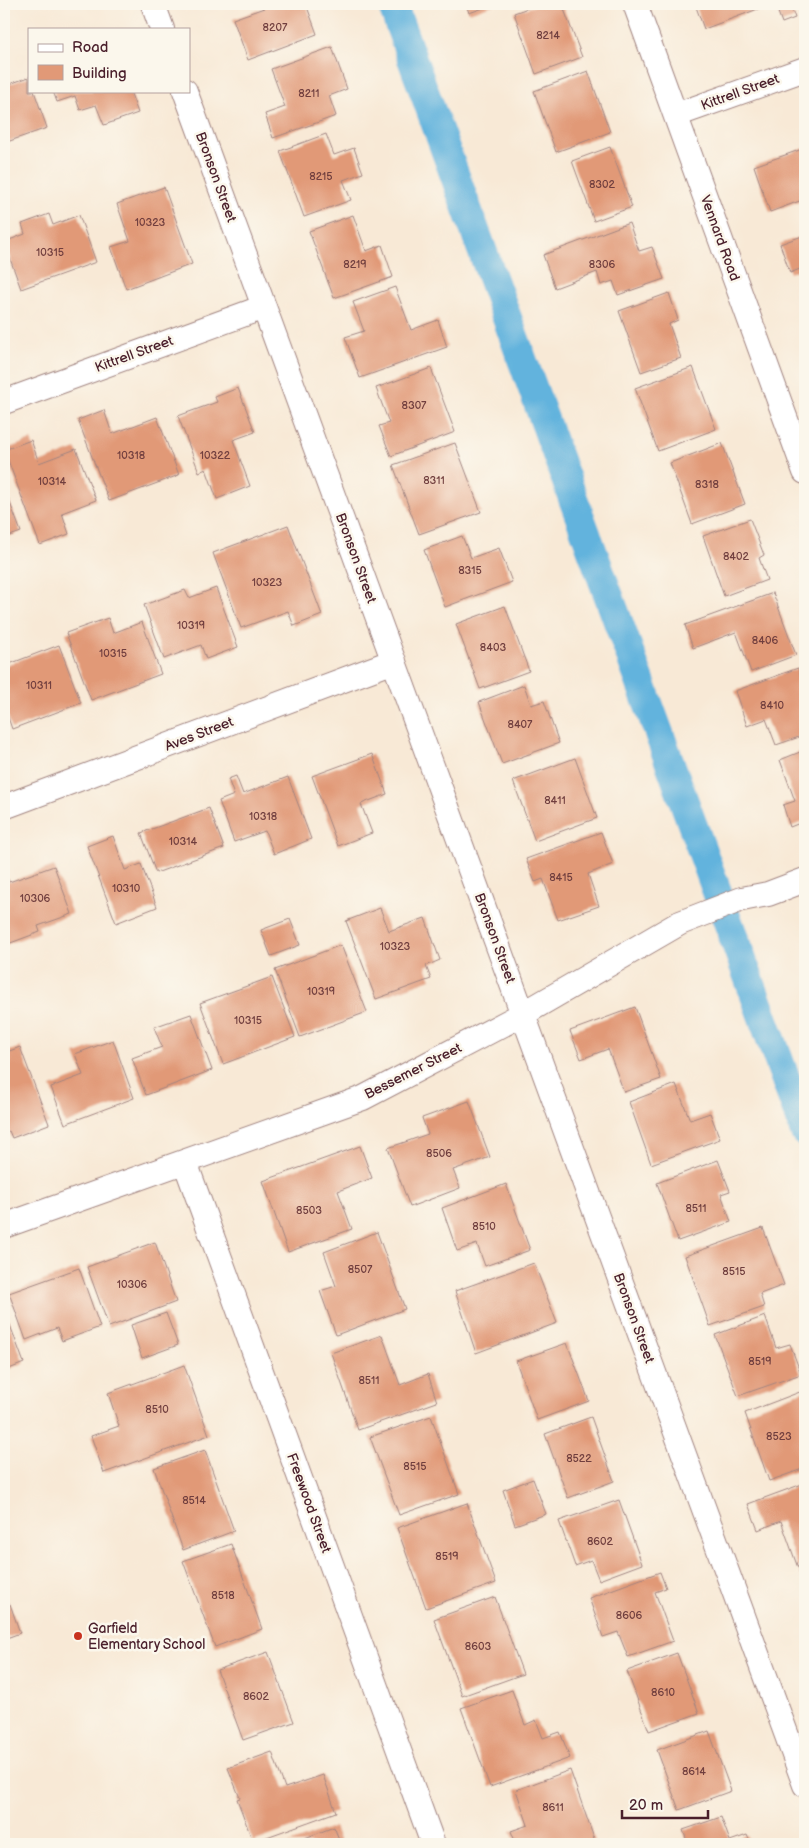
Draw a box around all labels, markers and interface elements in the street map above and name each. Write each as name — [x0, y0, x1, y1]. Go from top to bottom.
house number: 8207 — [263, 21, 288, 34]
legend — [28, 28, 190, 92]
house number: 8214 — [536, 29, 560, 42]
text: Road — [72, 38, 108, 57]
text: Building — [72, 64, 127, 83]
street label: Kittrell Street — [698, 70, 782, 114]
house number: 8211 — [298, 87, 320, 100]
street label: Bronson Street — [192, 129, 240, 225]
house number: 8215 — [309, 170, 333, 183]
house number: 8302 — [589, 178, 616, 191]
street label: Vennard Road — [697, 193, 743, 283]
house number: 10323 — [135, 216, 165, 229]
house number: 10315 — [36, 246, 64, 259]
house number: 8219 — [343, 258, 367, 271]
house number: 8306 — [589, 258, 615, 271]
street label: Kittrell Street — [92, 332, 176, 376]
house number: 8307 — [401, 399, 427, 412]
house number: 10318 — [117, 449, 145, 462]
house number: 10322 — [200, 449, 231, 462]
house number: 8311 — [423, 474, 445, 487]
house number: 10314 — [38, 475, 67, 488]
house number: 8318 — [695, 478, 719, 491]
street label: Bronson Street — [332, 510, 380, 606]
house number: 8402 — [723, 550, 750, 563]
house number: 8315 — [458, 564, 482, 577]
house number: 10323 — [252, 576, 282, 589]
house number: 10319 — [177, 619, 205, 632]
house number: 8406 — [752, 634, 778, 647]
house number: 8403 — [480, 641, 506, 654]
house number: 10315 — [99, 647, 127, 660]
house number: 10311 — [26, 679, 52, 692]
house number: 8410 — [760, 699, 784, 712]
street label: Aves Street — [162, 713, 236, 755]
house number: 8407 — [508, 718, 533, 731]
house number: 8411 — [544, 794, 566, 807]
house number: 10318 — [249, 810, 277, 823]
house number: 10314 — [169, 835, 198, 848]
house number: 8415 — [549, 871, 573, 884]
house number: 10310 — [112, 882, 141, 895]
street label: Bronson Street — [471, 890, 519, 986]
house number: 10306 — [20, 892, 51, 905]
house number: 10323 — [380, 940, 410, 953]
house number: 10319 — [307, 985, 335, 998]
house number: 10315 — [234, 1014, 262, 1027]
street label: Bessemer Street — [362, 1039, 465, 1103]
house number: 8506 — [426, 1147, 452, 1160]
house number: 8511 — [685, 1202, 707, 1215]
house number: 8503 — [296, 1204, 322, 1217]
house number: 8510 — [472, 1220, 496, 1233]
house number: 8507 — [348, 1263, 373, 1276]
house number: 8515 — [722, 1265, 746, 1278]
street label: Bronson Street — [610, 1270, 658, 1366]
house number: 10306 — [117, 1278, 148, 1291]
house number: 8519 — [748, 1355, 772, 1368]
house number: 8511 — [358, 1374, 380, 1387]
house number: 8510 — [145, 1403, 169, 1416]
house number: 8523 — [766, 1430, 792, 1443]
street label: Freewood Street — [283, 1451, 335, 1556]
house number: 8522 — [566, 1452, 592, 1465]
house number: 8515 — [403, 1460, 427, 1473]
house number: 8514 — [182, 1494, 206, 1507]
house number: 8602 — [587, 1535, 614, 1548]
house number: 8519 — [435, 1550, 459, 1563]
house number: 8518 — [211, 1589, 235, 1602]
house number: 8606 — [616, 1609, 642, 1622]
place label: Garfield Elementary School — [88, 1620, 206, 1653]
marker: Garfield Elementary School — [72, 1630, 84, 1642]
house number: 8603 — [465, 1640, 491, 1653]
house number: 8610 — [651, 1686, 675, 1699]
house number: 8602 — [243, 1690, 270, 1703]
house number: 8614 — [682, 1765, 706, 1778]
scale bar — [622, 1788, 708, 1820]
text: 20 m — [629, 1796, 663, 1815]
house number: 8611 — [542, 1801, 564, 1814]

